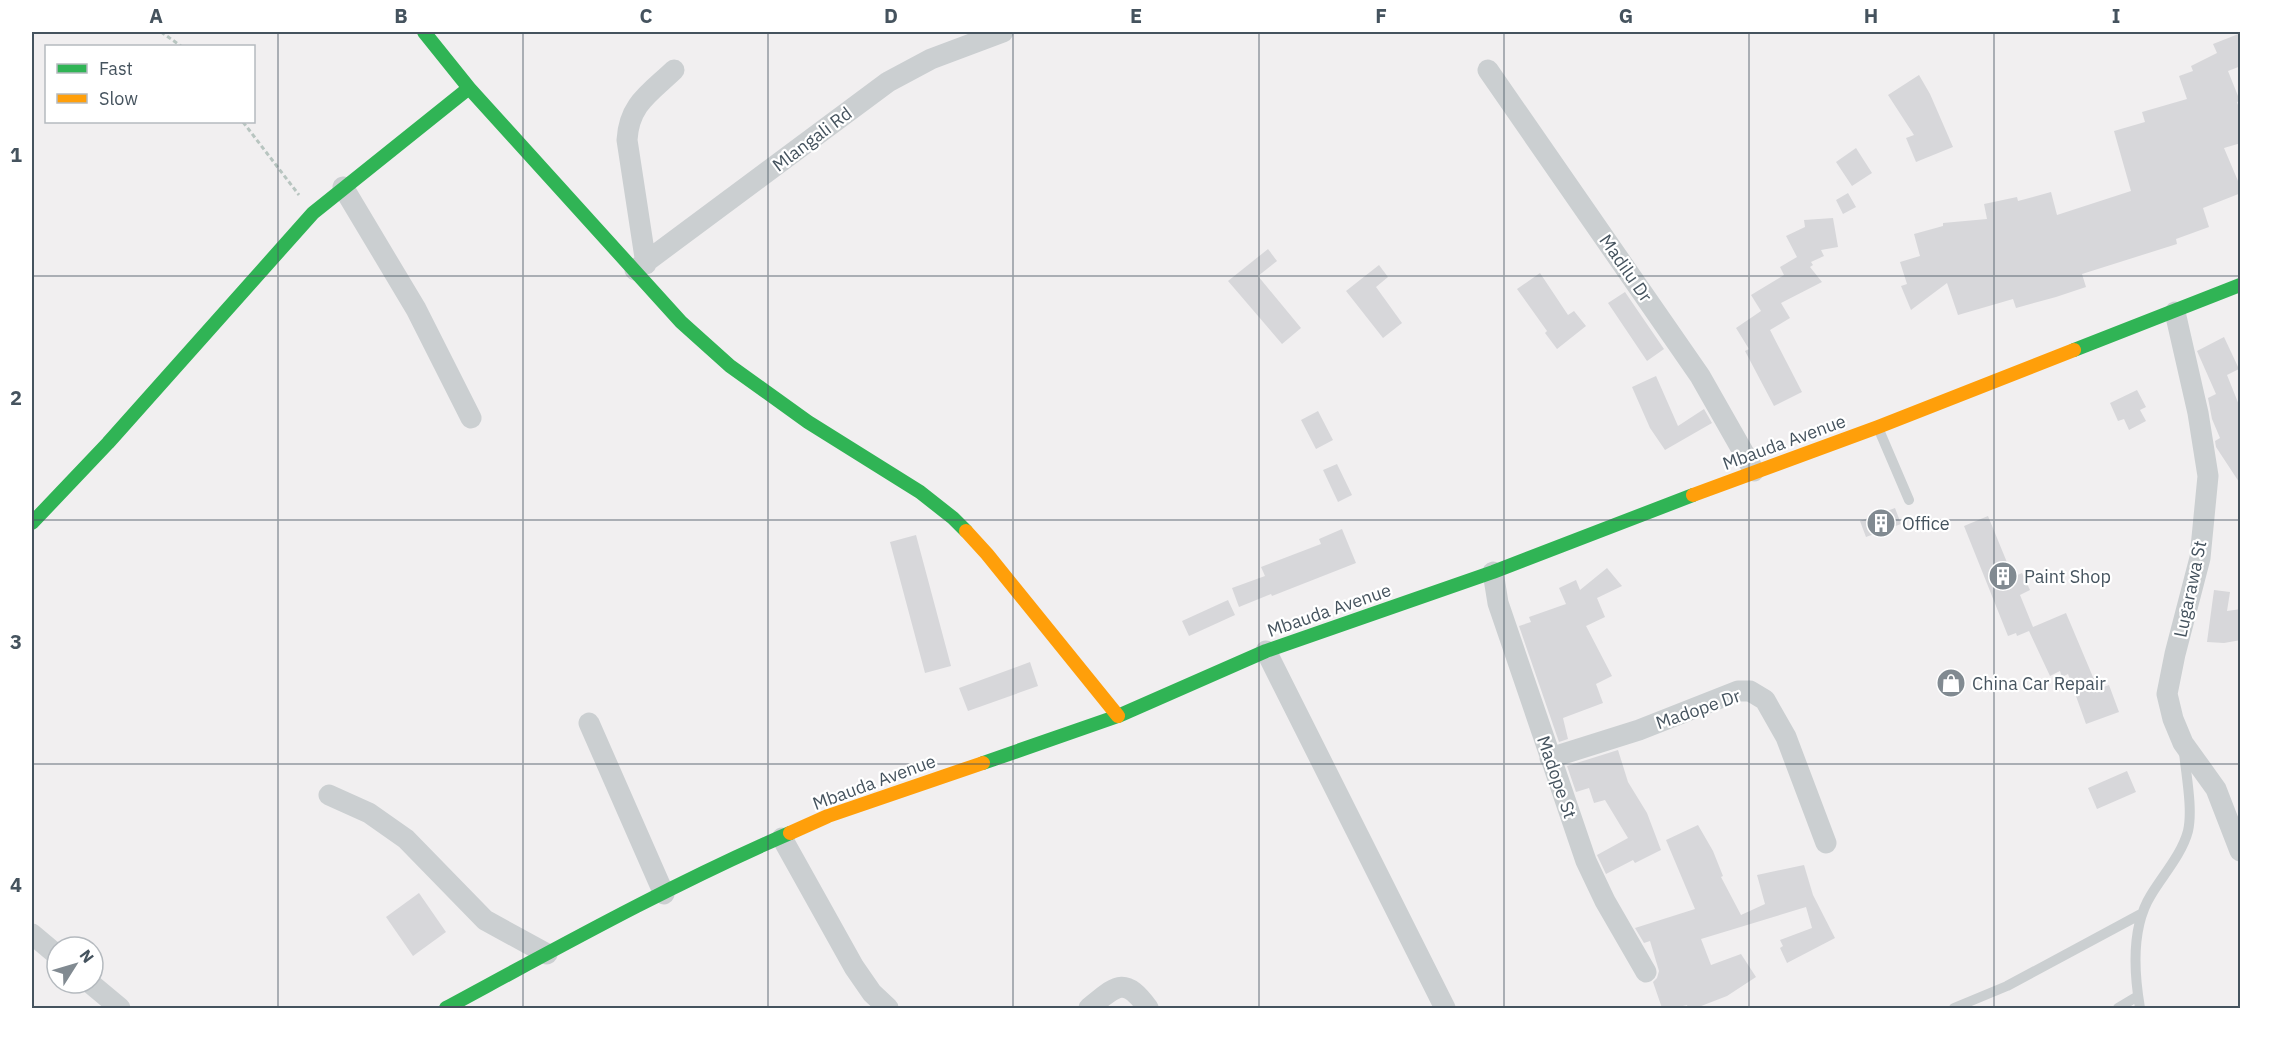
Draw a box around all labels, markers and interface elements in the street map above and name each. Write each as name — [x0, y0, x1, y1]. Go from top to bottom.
text: A — [149, 2, 163, 29]
text: B — [394, 2, 408, 29]
text: C — [639, 2, 653, 29]
text: D — [884, 2, 898, 29]
text: E — [1130, 2, 1142, 29]
text: F — [1375, 2, 1387, 29]
text: G — [1619, 2, 1633, 29]
text: H — [1864, 2, 1878, 29]
text: I — [2112, 2, 2120, 29]
legend — [45, 45, 255, 123]
text: Fast — [99, 57, 133, 80]
text: Slow — [99, 87, 138, 110]
street label: Mlangali Rd — [768, 102, 856, 176]
text: 1 — [10, 141, 22, 168]
street label: Madilu Dr — [1594, 230, 1658, 307]
text: 2 — [10, 384, 22, 411]
street label: Mbauda Avenue — [1719, 409, 1849, 475]
building icon: Office — [1865, 507, 1897, 539]
place label: Office — [1902, 512, 1950, 535]
street label: Lugarawa St — [2169, 538, 2211, 640]
building icon: Paint Shop — [1987, 560, 2019, 592]
place label: Paint Shop — [2024, 565, 2111, 588]
street label: Mbauda Avenue — [1264, 578, 1394, 642]
text: 3 — [10, 628, 22, 655]
shop icon: China Car Repair — [1935, 667, 1967, 699]
place label: China Car Repair — [1972, 672, 2106, 695]
street label: Madope Dr — [1653, 684, 1744, 734]
street label: Madope St — [1532, 733, 1582, 821]
street label: Mbauda Avenue — [809, 749, 939, 815]
text: 4 — [10, 871, 22, 898]
north arrow — [45, 935, 105, 995]
text: N — [76, 945, 98, 967]

